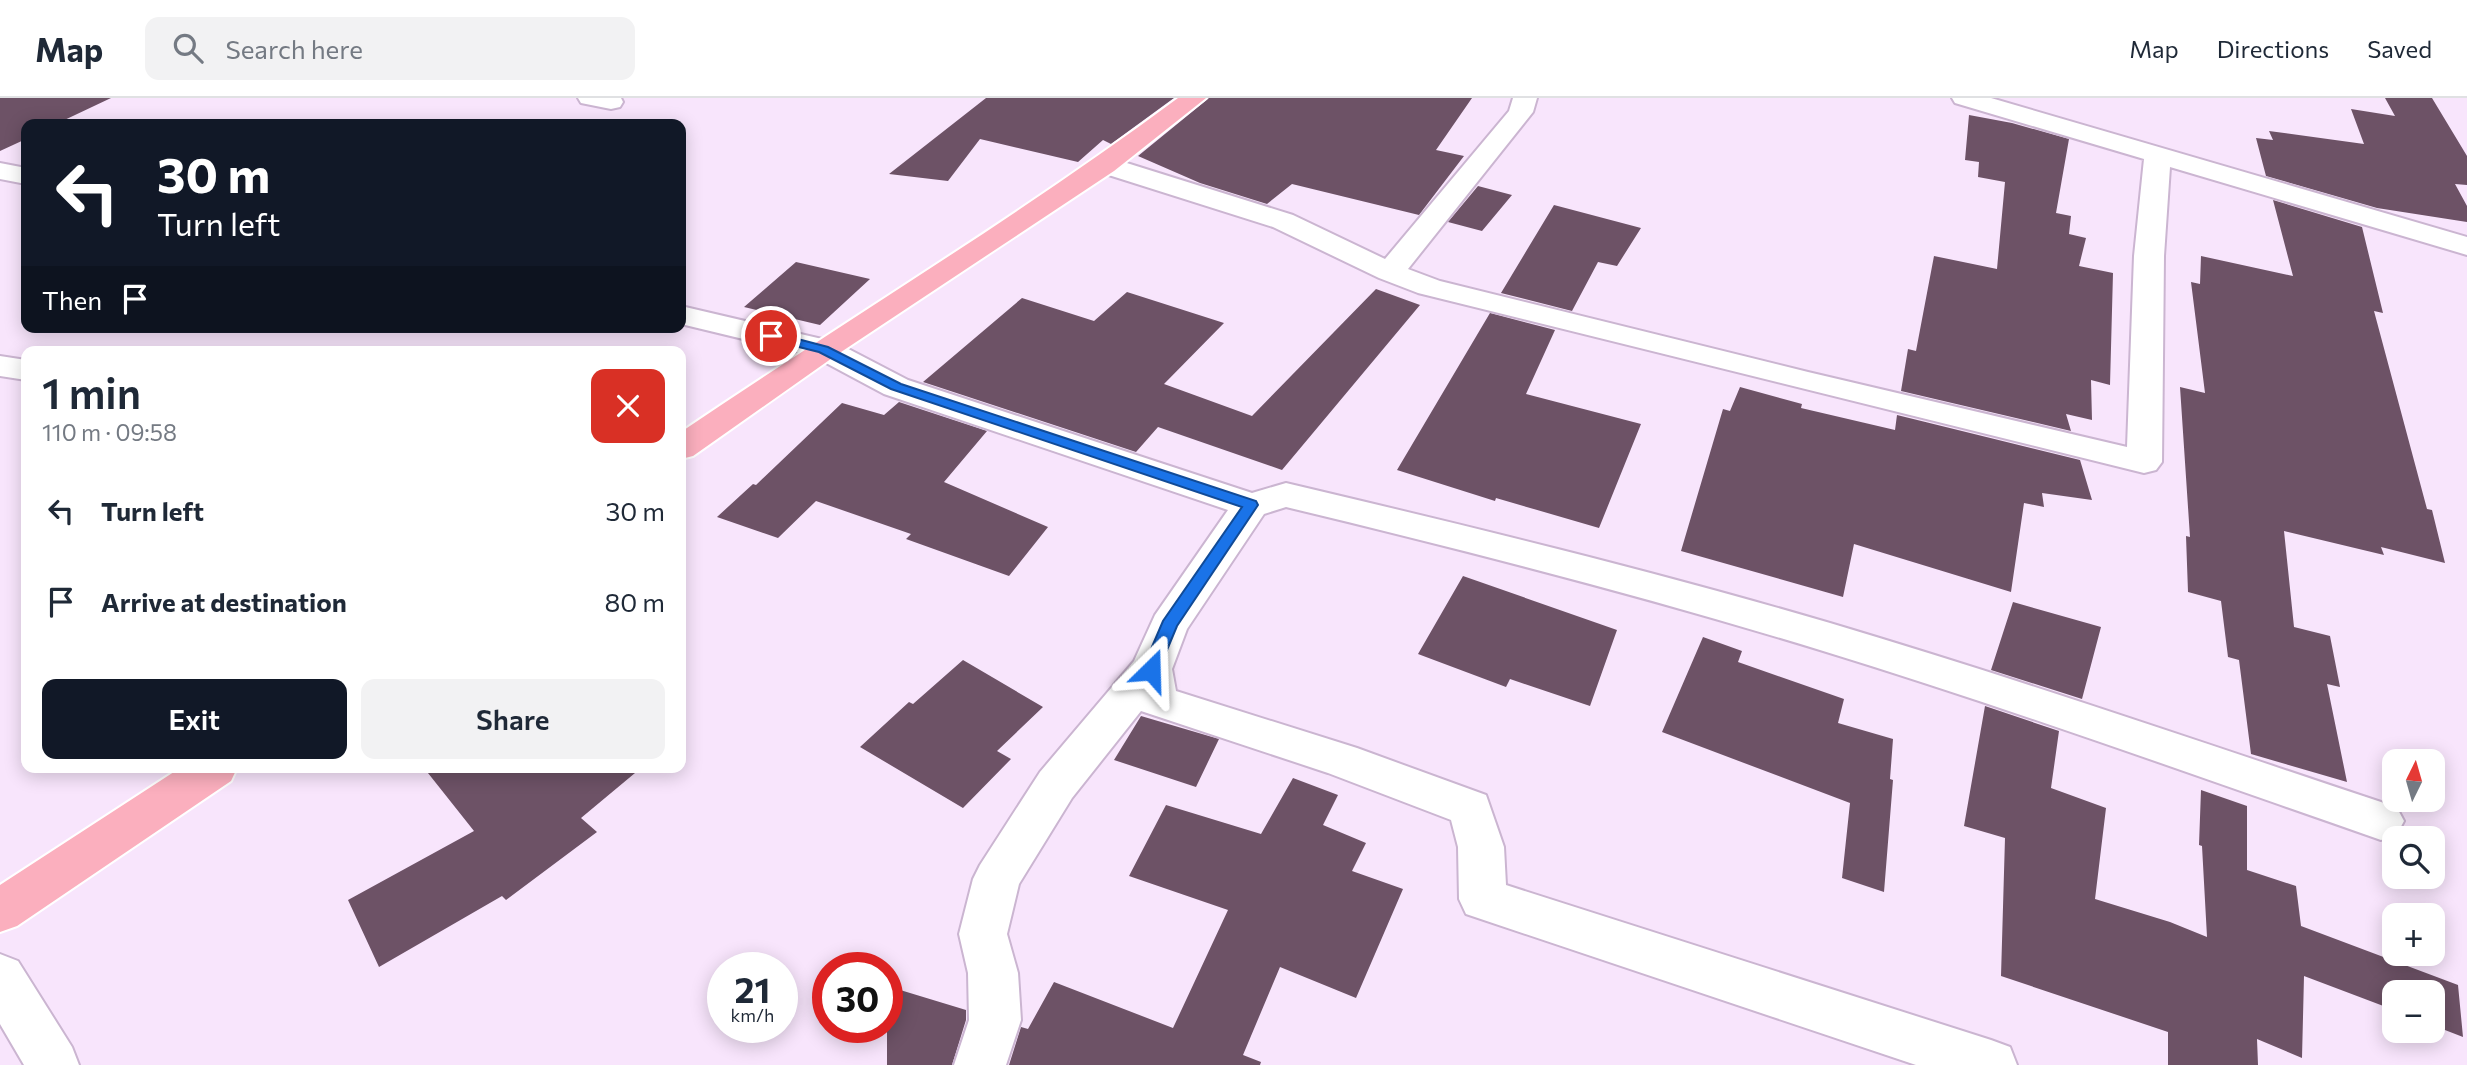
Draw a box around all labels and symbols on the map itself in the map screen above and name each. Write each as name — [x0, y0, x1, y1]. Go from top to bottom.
pin — [741, 306, 801, 366]
position arrow — [1114, 633, 1188, 707]
north arrow — [2382, 749, 2445, 812]
speed limit sign: 30 — [812, 952, 903, 1043]

